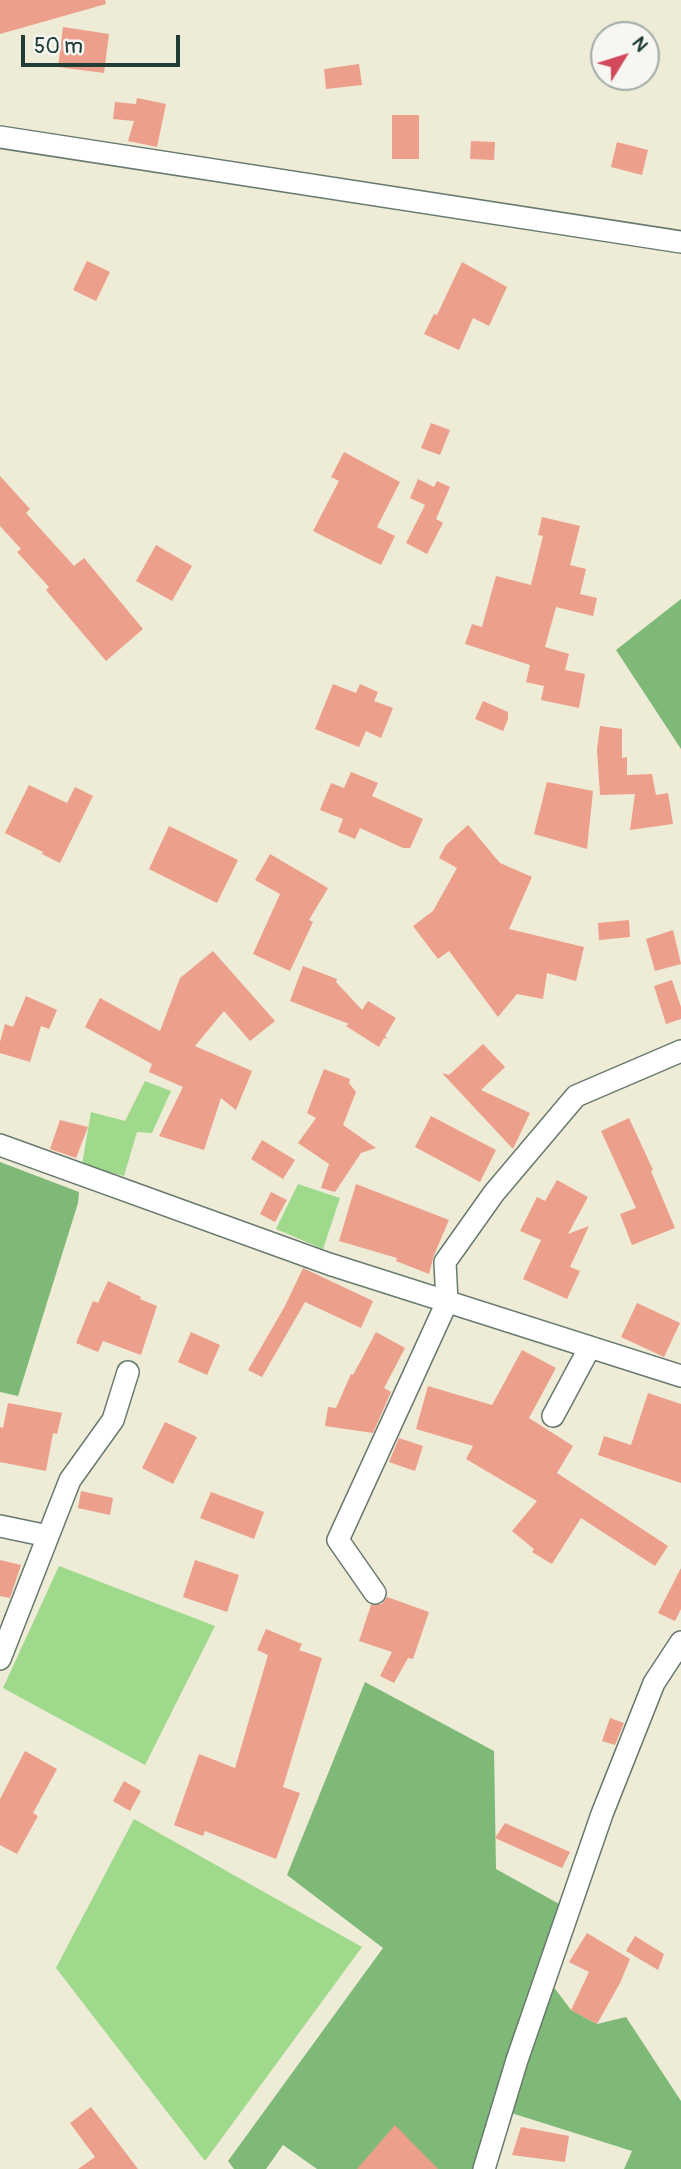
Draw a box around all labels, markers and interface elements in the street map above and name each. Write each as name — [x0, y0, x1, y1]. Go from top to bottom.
scale bar — [24, 21, 184, 65]
north arrow — [590, 21, 660, 91]
text: N — [627, 32, 653, 57]
text: 50 m — [34, 33, 83, 60]

